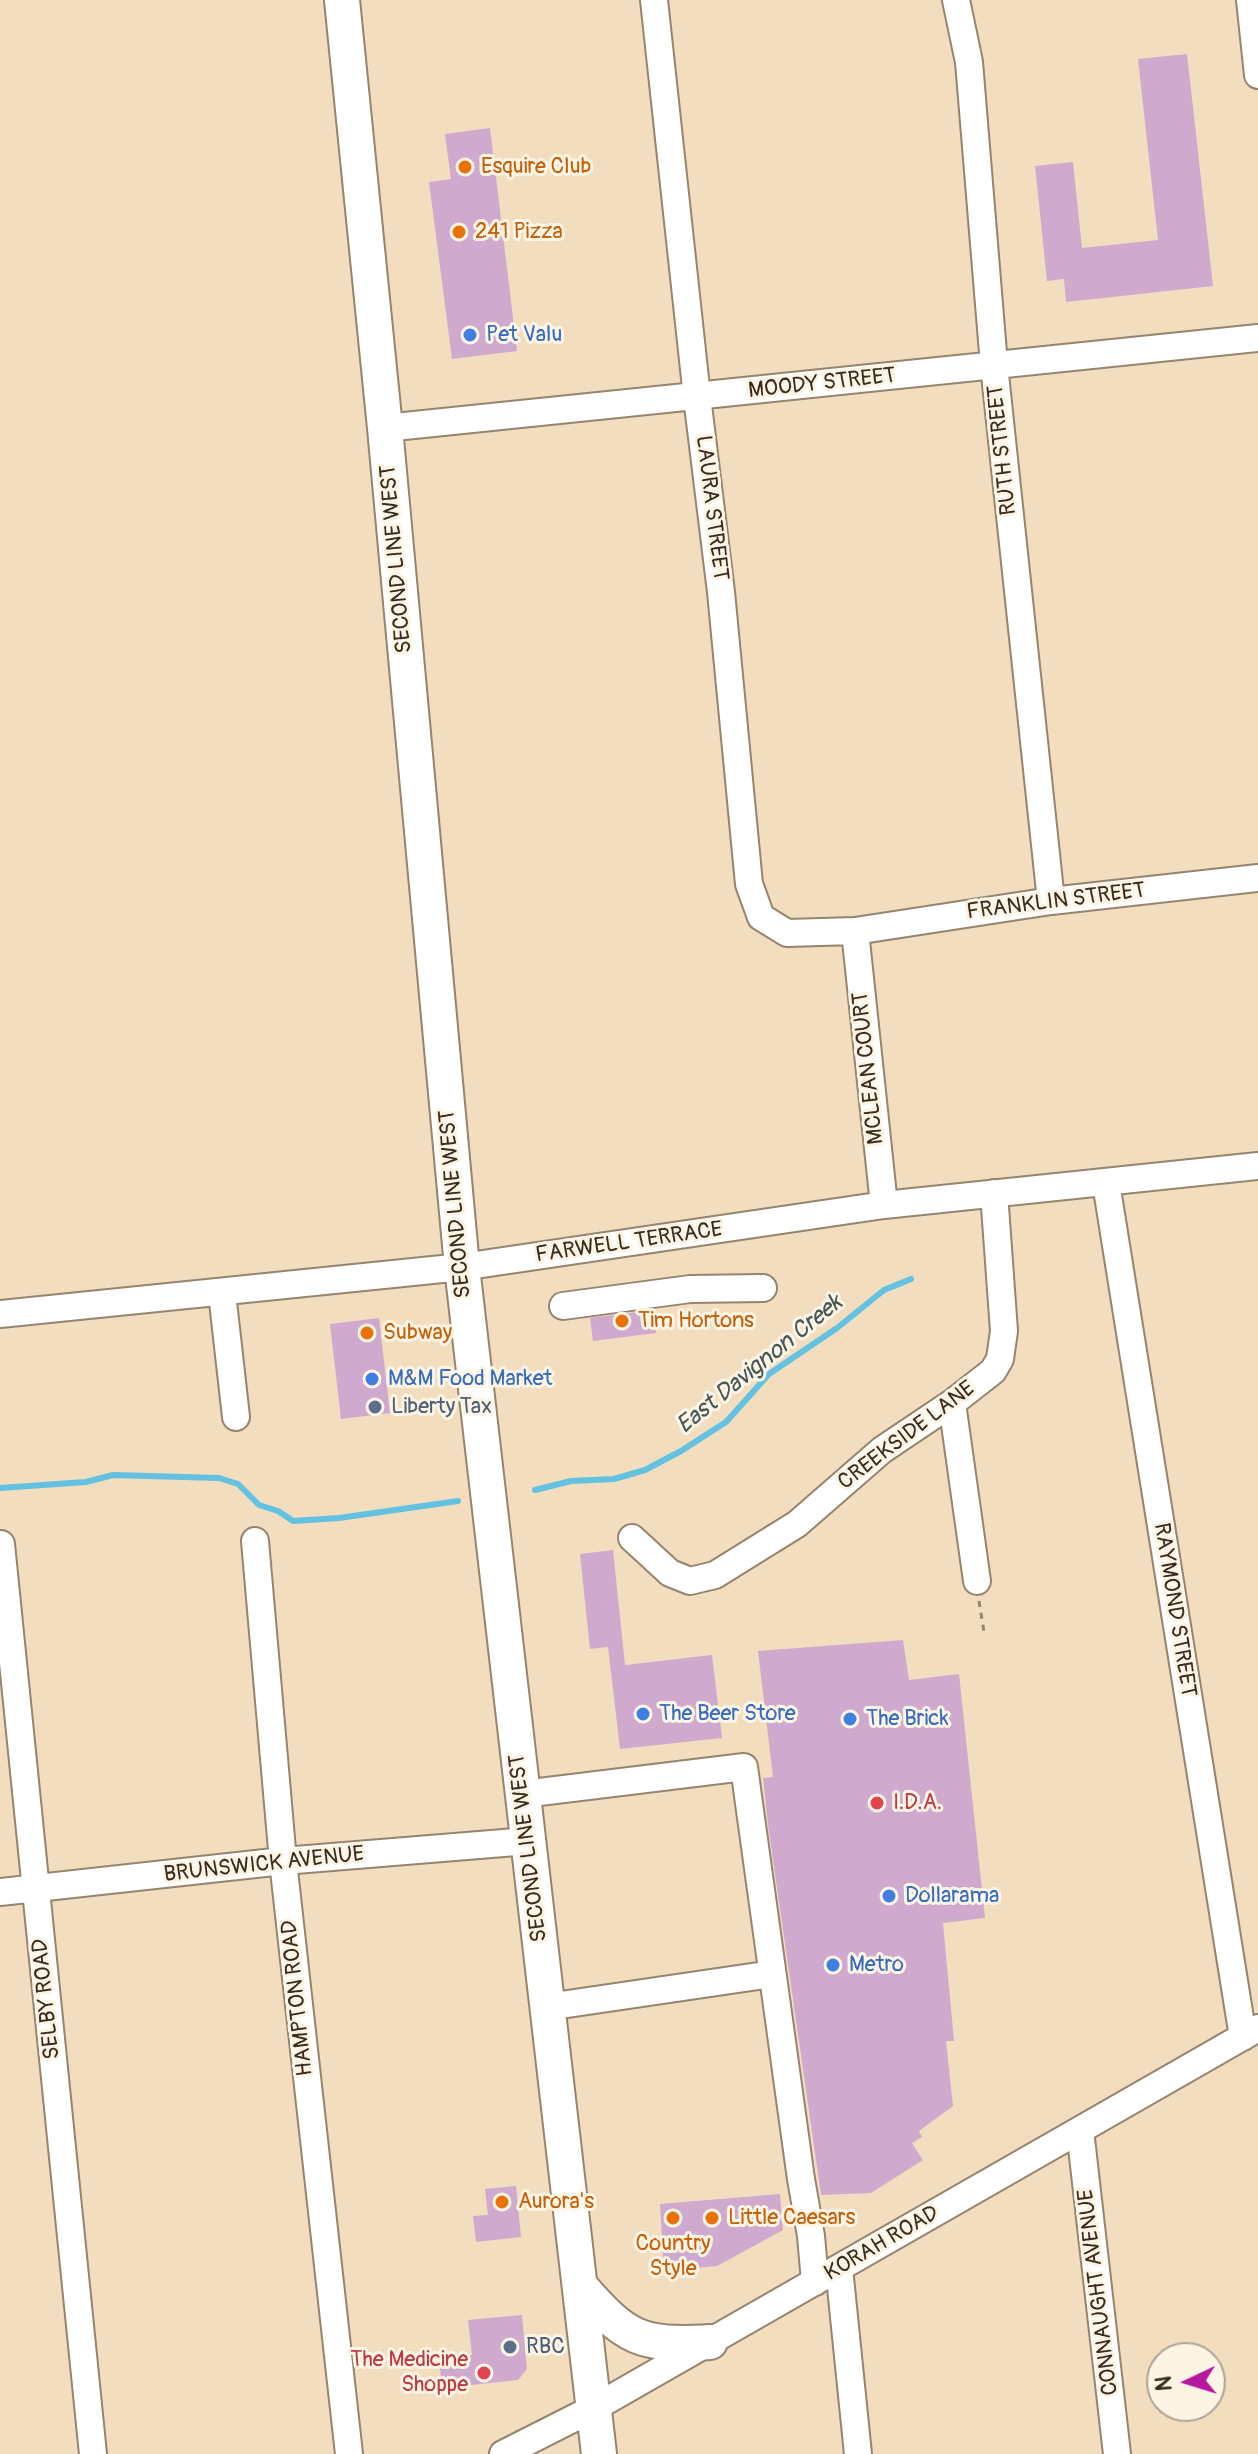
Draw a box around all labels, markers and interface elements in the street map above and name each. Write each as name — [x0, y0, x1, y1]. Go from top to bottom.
place label: Esquire Club — [481, 154, 591, 180]
marker: Esquire Club — [456, 158, 474, 176]
place label: 241 Pizza — [475, 219, 563, 245]
marker: 241 Pizza — [450, 223, 468, 241]
place label: Pet Valu — [486, 322, 562, 348]
marker: Pet Valu — [461, 326, 479, 344]
street label: MOODY STREET — [747, 363, 897, 405]
street label: RUTH STREET — [983, 383, 1023, 517]
street label: LAURA STREET — [689, 434, 733, 582]
street label: SECOND LINE WEST — [376, 464, 418, 654]
street label: FRANKLIN STREET — [965, 878, 1147, 926]
street label: MCLEAN COURT — [848, 990, 890, 1146]
street label: SECOND LINE WEST — [435, 1109, 477, 1299]
street label: FARWELL TERRACE — [534, 1217, 724, 1269]
water label: East Davignon Creek — [671, 1289, 849, 1441]
place label: Tim Hortons — [638, 1308, 754, 1334]
marker: Tim Hortons — [613, 1312, 631, 1330]
place label: Subway — [383, 1320, 452, 1346]
marker: Subway — [358, 1324, 376, 1342]
place label: M&M Food Market — [388, 1366, 552, 1392]
marker: M&M Food Market — [363, 1370, 381, 1388]
street label: CREEKSIDE LANE — [833, 1376, 981, 1496]
place label: Liberty Tax — [391, 1394, 492, 1420]
marker: Liberty Tax — [366, 1398, 384, 1416]
street label: RAYMOND STREET — [1147, 1521, 1201, 1699]
place label: The Beer Store — [659, 1701, 796, 1727]
marker: The Beer Store — [634, 1705, 652, 1723]
place label: The Brick — [866, 1706, 949, 1732]
marker: The Brick — [841, 1710, 859, 1728]
street label: SECOND LINE WEST — [504, 1752, 554, 1944]
place label: I.D.A. — [893, 1790, 942, 1816]
marker: I.D.A. — [868, 1794, 886, 1812]
street label: BRUNSWICK AVENUE — [162, 1841, 366, 1889]
place label: Dollarama — [905, 1883, 999, 1909]
marker: Dollarama — [880, 1887, 898, 1905]
street label: HAMPTON ROAD — [277, 1919, 319, 2077]
street label: SELBY ROAD — [28, 1937, 66, 2061]
place label: Metro — [849, 1952, 904, 1978]
marker: Metro — [824, 1956, 842, 1974]
street label: CONNAUGHT AVENUE — [1073, 2187, 1125, 2397]
place label: Aurora's — [518, 2189, 594, 2215]
marker: Aurora's — [493, 2193, 511, 2211]
street label: KORAH ROAD — [820, 2201, 944, 2287]
place label: Little Caesars — [728, 2205, 855, 2231]
marker: Country Style — [664, 2209, 682, 2227]
marker: Little Caesars — [703, 2209, 721, 2227]
place label: Country Style — [636, 2231, 710, 2282]
place label: RBC — [526, 2334, 565, 2360]
marker: RBC — [501, 2338, 519, 2356]
north arrow — [1146, 2342, 1226, 2422]
place label: The Medicine Shoppe — [350, 2347, 468, 2398]
marker: The Medicine Shoppe — [475, 2364, 493, 2382]
text: N — [1150, 2375, 1179, 2392]

